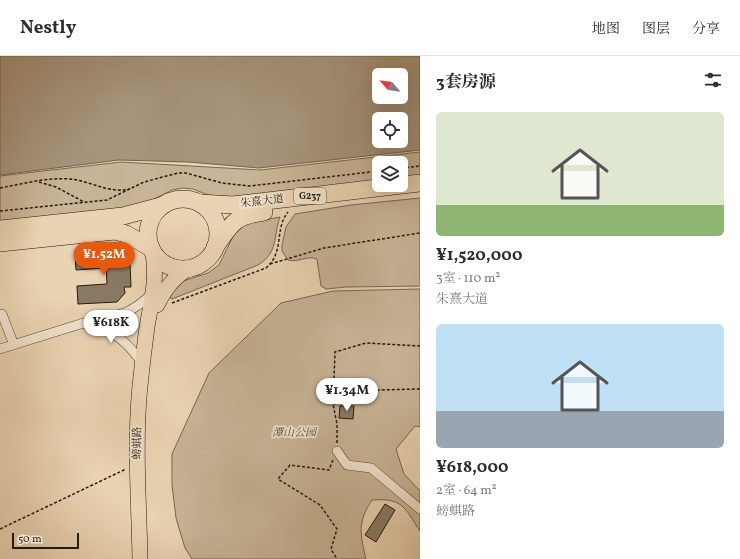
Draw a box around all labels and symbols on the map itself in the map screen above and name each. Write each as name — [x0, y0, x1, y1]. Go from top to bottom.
north arrow — [372, 68, 408, 104]
road number: G237 — [294, 188, 326, 204]
street label: 朱熹大道 — [239, 192, 285, 212]
pin: ¥1.52M — [71, 242, 137, 276]
pin: ¥618K — [83, 310, 139, 344]
pin: ¥1.34M — [314, 378, 380, 412]
street label: 螃蜞路 — [130, 426, 146, 460]
park label: 潭山公园 — [272, 426, 318, 441]
scale bar — [12, 531, 79, 550]

